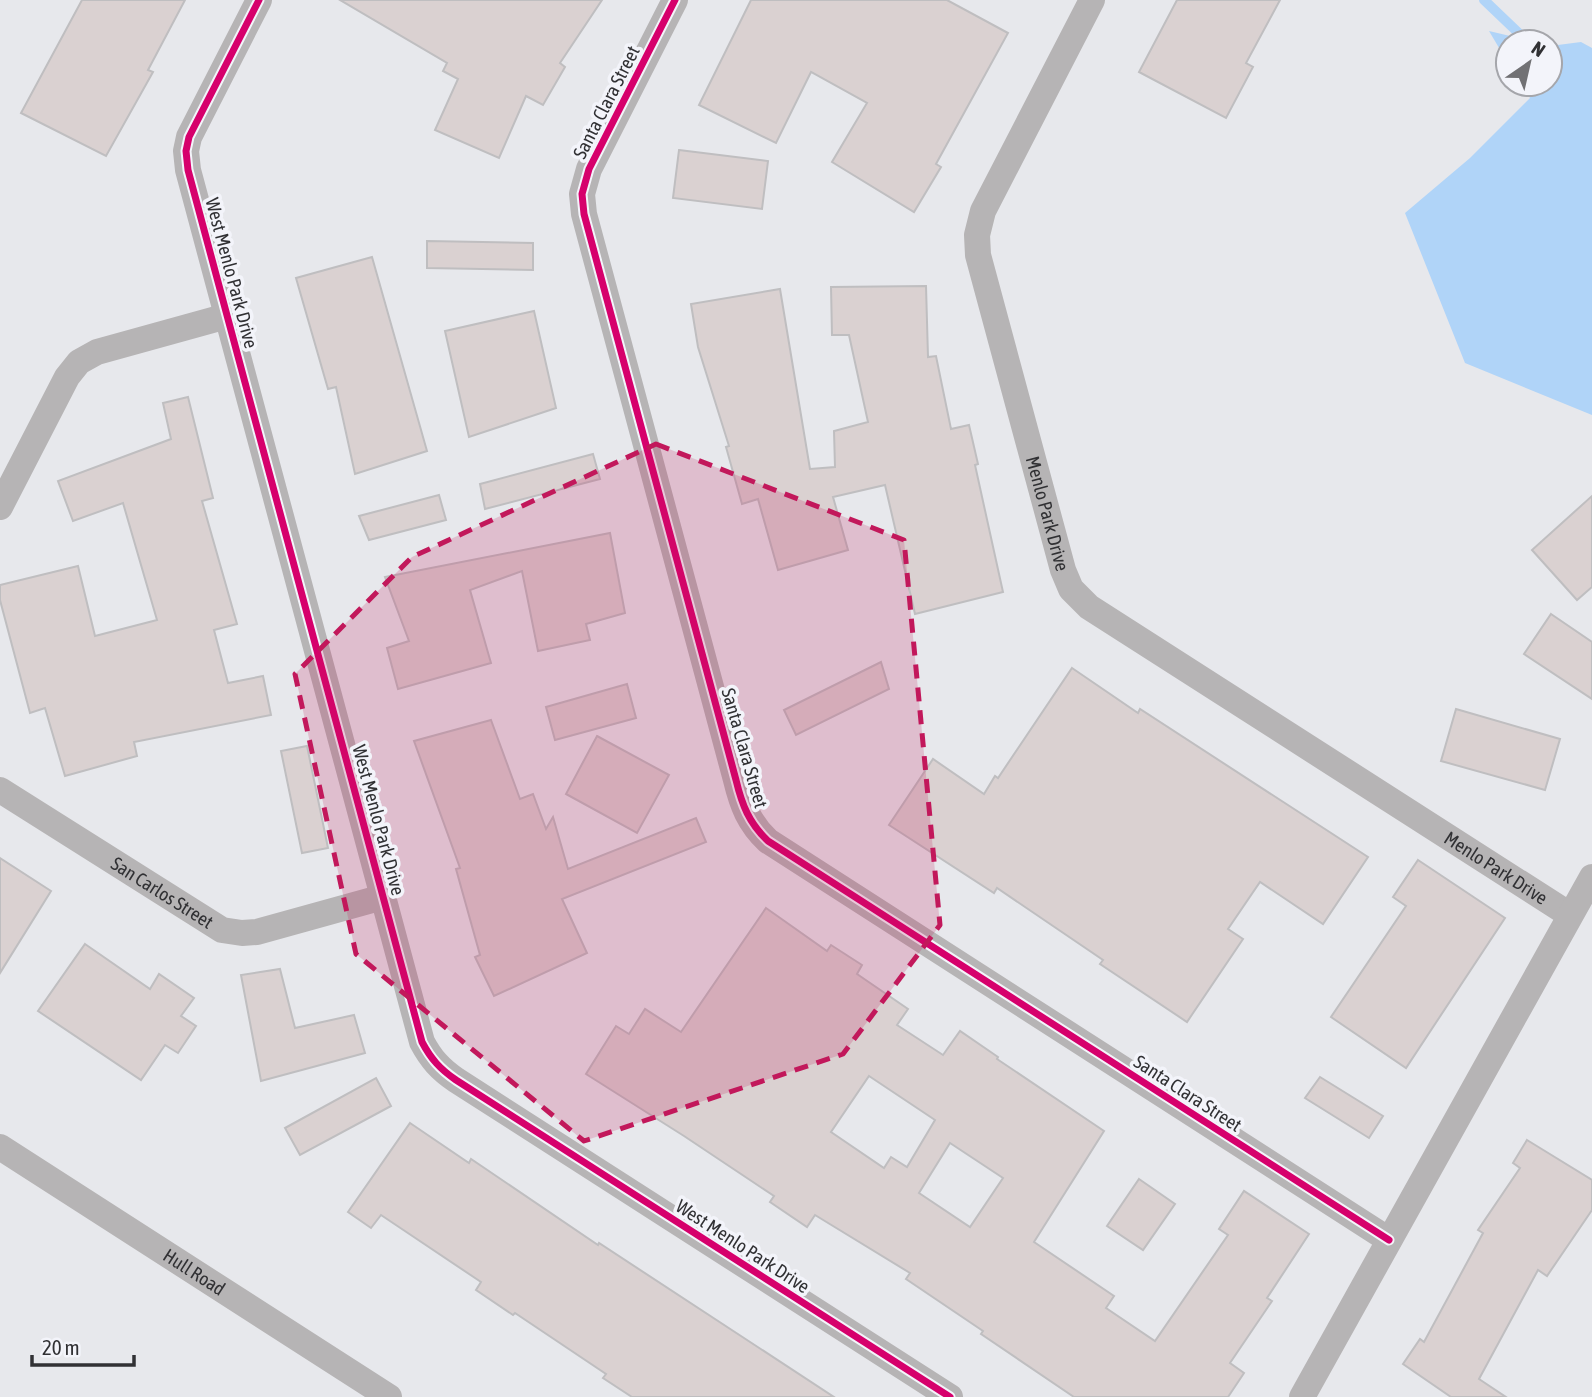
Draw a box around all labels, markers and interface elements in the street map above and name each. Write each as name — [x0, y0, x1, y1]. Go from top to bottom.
north arrow — [1494, 28, 1564, 98]
text: N — [1528, 37, 1549, 61]
street label: Santa Clara Street — [568, 42, 644, 162]
street label: West Menlo Park Drive — [201, 195, 263, 351]
street label: Menlo Park Drive — [1022, 454, 1074, 573]
street label: Santa Clara Street — [717, 686, 773, 810]
street label: West Menlo Park Drive — [348, 742, 410, 898]
street label: Menlo Park Drive — [1440, 827, 1552, 909]
street label: San Carlos Street — [107, 852, 218, 933]
street label: Santa Clara Street — [1130, 1050, 1246, 1136]
street label: West Menlo Park Drive — [672, 1195, 814, 1297]
street label: Hull Road — [159, 1244, 229, 1300]
scale bar — [32, 1324, 133, 1368]
text: 20 m — [42, 1335, 80, 1359]

